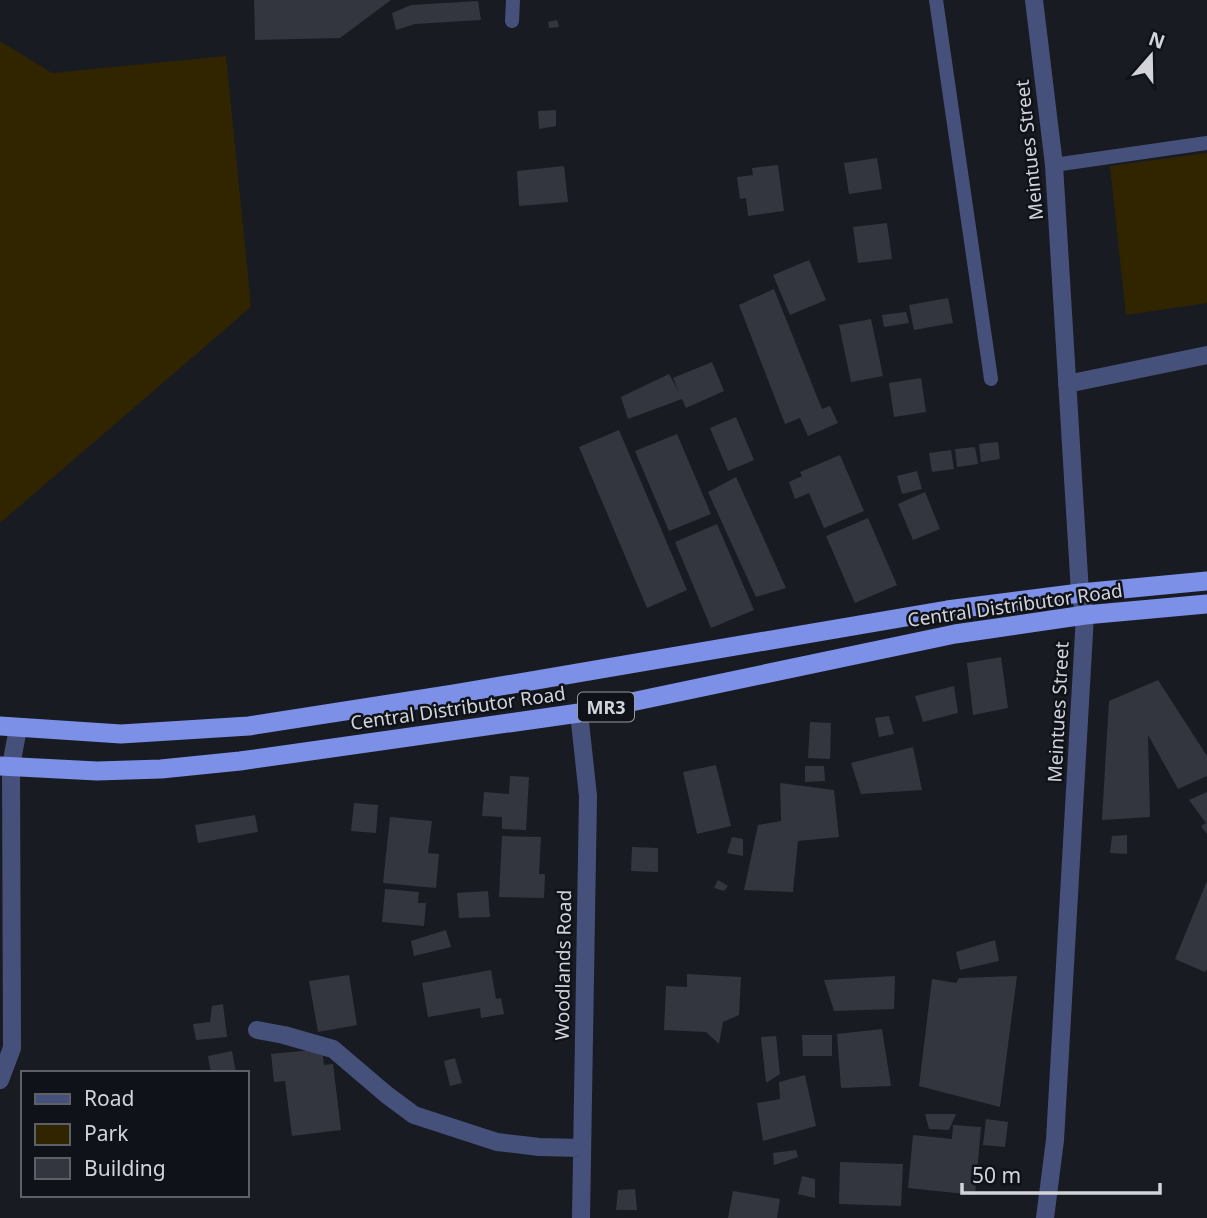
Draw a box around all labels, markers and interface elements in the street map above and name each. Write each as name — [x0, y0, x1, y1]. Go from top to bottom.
north arrow — [1116, 21, 1186, 91]
text: N — [1145, 25, 1169, 55]
street label: Meintues Street — [1009, 78, 1049, 221]
street label: Central Distributor Road — [906, 577, 1124, 633]
street label: Meintues Street — [1041, 641, 1075, 783]
street label: Central Distributor Road — [349, 680, 567, 736]
road number: MR3 — [578, 692, 634, 722]
street label: Woodlands Road — [549, 889, 577, 1041]
legend — [21, 1071, 248, 1197]
text: Road — [84, 1084, 134, 1112]
text: Park — [84, 1119, 129, 1147]
scale bar — [962, 1152, 1160, 1196]
text: Building — [84, 1154, 166, 1182]
text: 50 m — [972, 1161, 1021, 1189]

